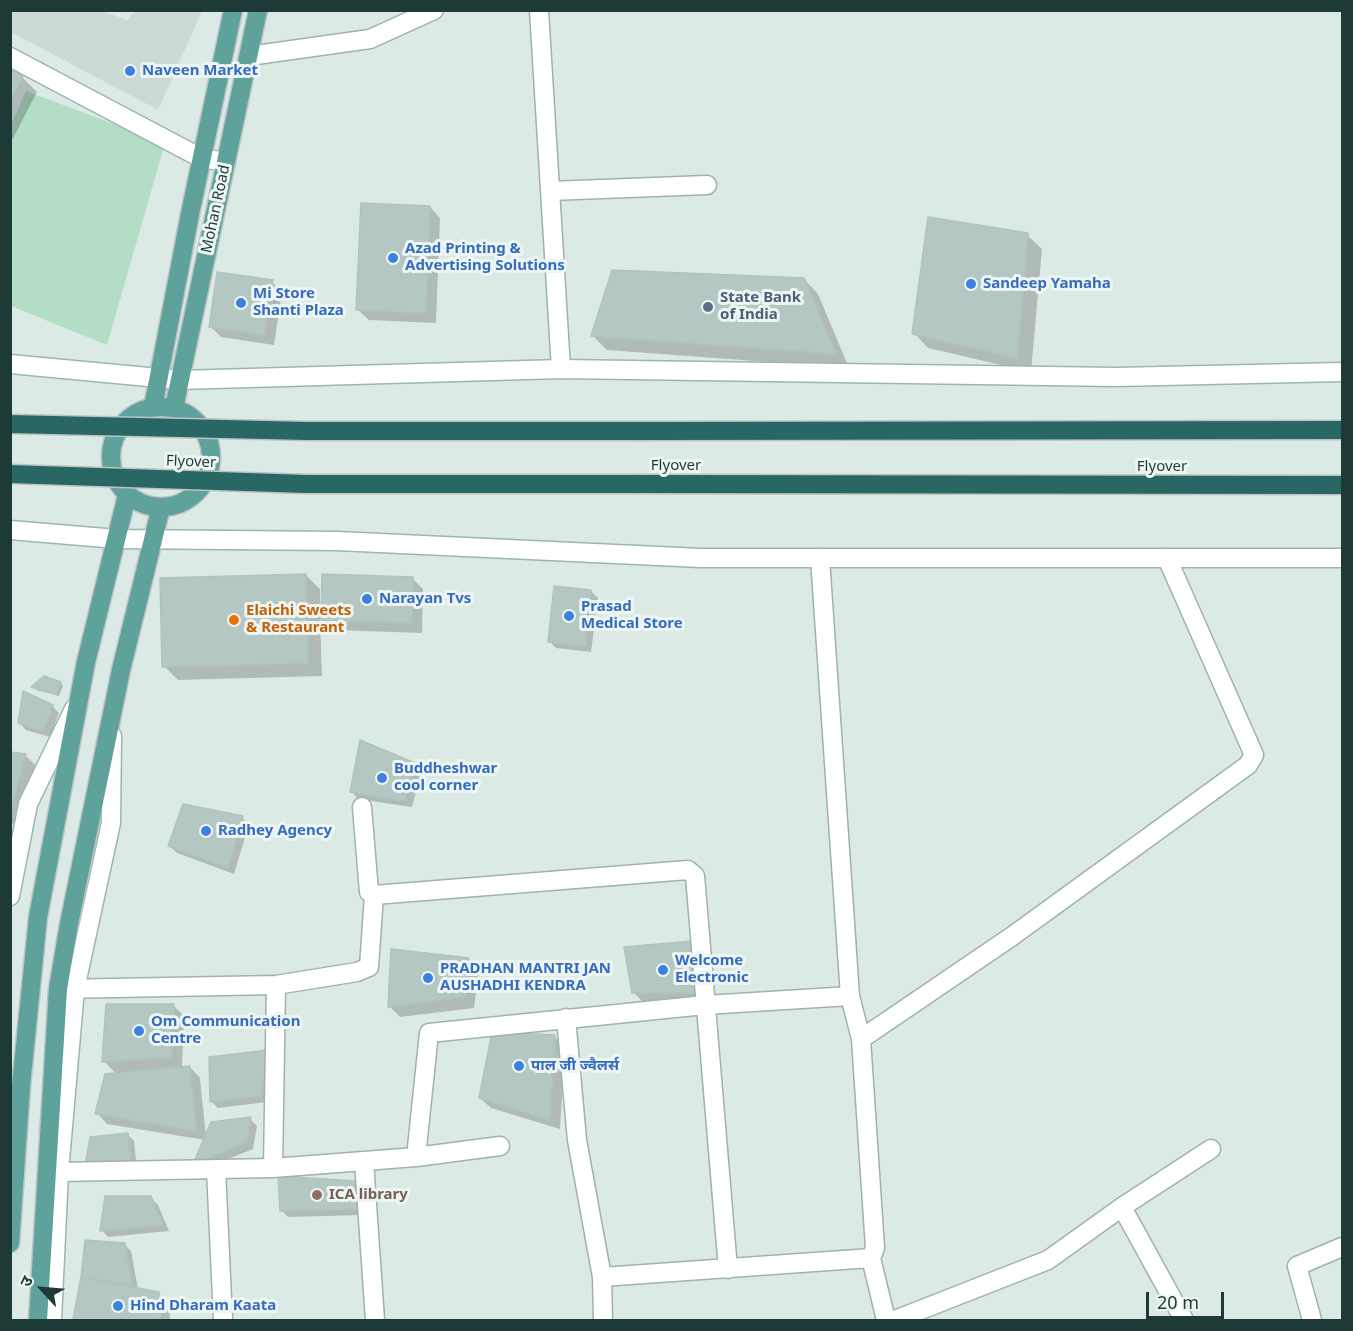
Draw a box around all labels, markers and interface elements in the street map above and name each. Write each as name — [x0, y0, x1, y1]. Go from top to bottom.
place label: Naveen Market — [142, 62, 258, 80]
marker: Naveen Market — [123, 64, 137, 78]
street label: Mohan Road — [198, 163, 234, 255]
place label: Azad Printing & Advertising Solutions — [405, 240, 565, 275]
marker: Azad Printing & Advertising Solutions — [386, 251, 400, 265]
place label: Sandeep Yamaha — [983, 275, 1111, 293]
marker: Sandeep Yamaha — [964, 277, 978, 291]
place label: Mi Store Shanti Plaza — [253, 285, 344, 320]
place label: State Bank of India — [720, 289, 801, 324]
marker: Mi Store Shanti Plaza — [234, 296, 248, 310]
marker: State Bank of India — [701, 300, 715, 314]
street label: Flyover — [166, 452, 216, 472]
street label: Flyover — [651, 457, 701, 475]
street label: Flyover — [1137, 458, 1187, 476]
place label: Narayan Tvs — [379, 590, 471, 608]
marker: Narayan Tvs — [360, 592, 374, 606]
place label: Prasad Medical Store — [581, 598, 683, 633]
place label: Elaichi Sweets & Restaurant — [246, 602, 351, 637]
marker: Prasad Medical Store — [562, 609, 576, 623]
marker: Elaichi Sweets & Restaurant — [227, 613, 241, 627]
place label: Buddheshwar cool corner — [394, 760, 497, 795]
marker: Buddheshwar cool corner — [375, 771, 389, 785]
place label: Radhey Agency — [218, 822, 332, 840]
marker: Radhey Agency — [199, 824, 213, 838]
place label: Welcome Electronic — [675, 952, 749, 987]
place label: PRADHAN MANTRI JAN AUSHADHI KENDRA — [440, 960, 611, 995]
marker: Welcome Electronic — [656, 963, 670, 977]
marker: PRADHAN MANTRI JAN AUSHADHI KENDRA — [421, 971, 435, 985]
place label: Om Communication Centre — [151, 1013, 300, 1048]
marker: Om Communication Centre — [132, 1024, 146, 1038]
place label: पाल जी ज्वैलर्स — [531, 1057, 619, 1075]
marker: पाल जी ज्वैलर्स — [512, 1059, 526, 1073]
place label: ICA library — [329, 1186, 408, 1204]
marker: ICA library — [310, 1188, 324, 1202]
north arrow — [12, 1259, 72, 1319]
text: उ — [14, 1272, 38, 1290]
scale bar — [1149, 1280, 1227, 1318]
text: 20 m — [1157, 1290, 1199, 1314]
place label: Hind Dharam Kaata — [130, 1297, 276, 1315]
marker: Hind Dharam Kaata — [111, 1299, 125, 1313]

